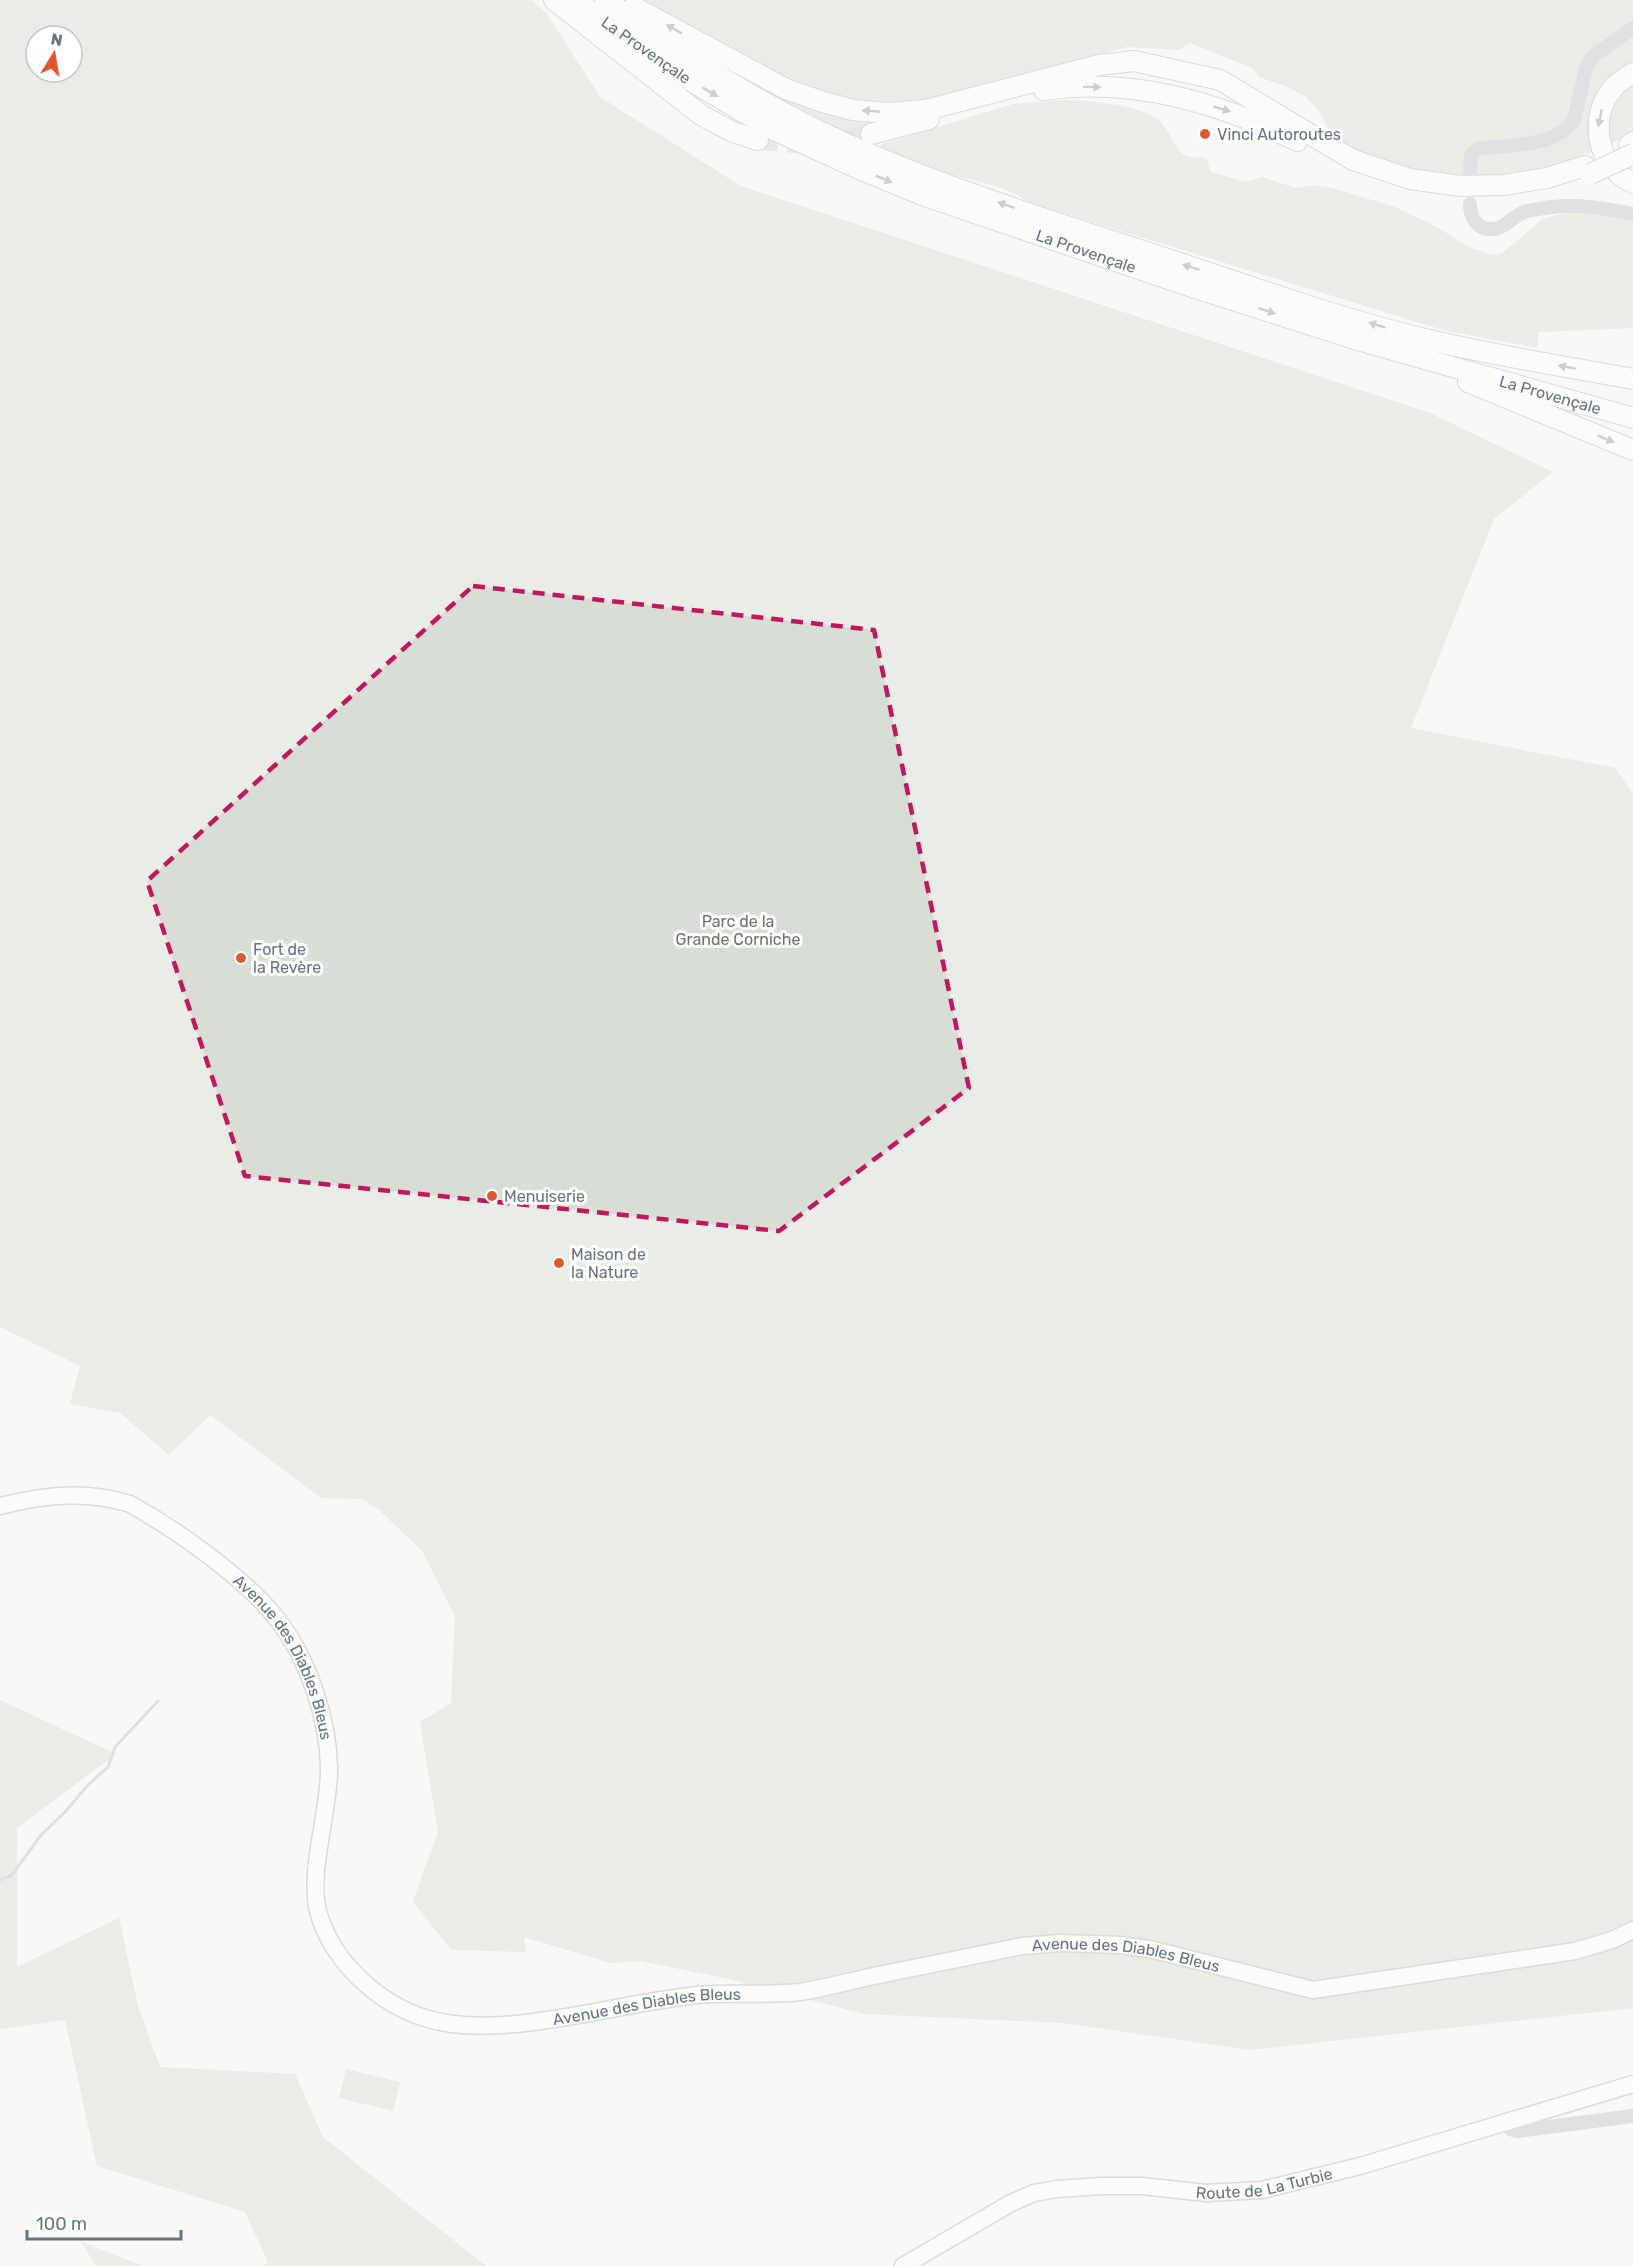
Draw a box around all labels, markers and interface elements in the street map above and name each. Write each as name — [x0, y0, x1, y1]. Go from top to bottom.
street label: La Provençale — [598, 12, 694, 88]
north arrow — [24, 24, 84, 84]
one-way arrow — [665, 24, 682, 34]
text: N — [49, 29, 64, 50]
one-way arrow — [1083, 82, 1102, 92]
one-way arrow — [702, 87, 718, 98]
one-way arrow — [1213, 105, 1231, 114]
one-way arrow — [862, 107, 881, 116]
one-way arrow — [1595, 109, 1604, 128]
place label: Vinci Autoroutes — [1217, 125, 1341, 144]
marker: Vinci Autoroutes — [1198, 127, 1212, 141]
one-way arrow — [875, 175, 893, 184]
one-way arrow — [997, 199, 1015, 209]
street label: La Provençale — [1033, 226, 1139, 277]
one-way arrow — [1182, 261, 1200, 271]
one-way arrow — [1258, 307, 1276, 316]
one-way arrow — [1368, 320, 1386, 329]
one-way arrow — [1557, 362, 1576, 371]
street label: La Provençale — [1497, 372, 1603, 418]
one-way arrow — [1597, 435, 1615, 444]
park label: Parc de la Grande Corniche — [676, 912, 800, 949]
place label: Fort de la Revère — [253, 940, 321, 977]
marker: Fort de la Revère — [234, 951, 248, 965]
place label: Menuiserie — [504, 1187, 585, 1206]
marker: Menuiserie — [485, 1189, 499, 1203]
place label: Maison de la Nature — [571, 1245, 646, 1282]
marker: Maison de la Nature — [552, 1256, 566, 1270]
street label: Avenue des Diables Bleus — [229, 1571, 336, 1741]
street label: Avenue des Diables Bleus — [1031, 1934, 1222, 1976]
street label: Avenue des Diables Bleus — [551, 1985, 741, 2029]
street label: Route de La Turbie — [1195, 2164, 1334, 2203]
scale bar — [27, 2203, 182, 2241]
text: 100 m — [36, 2213, 87, 2235]

